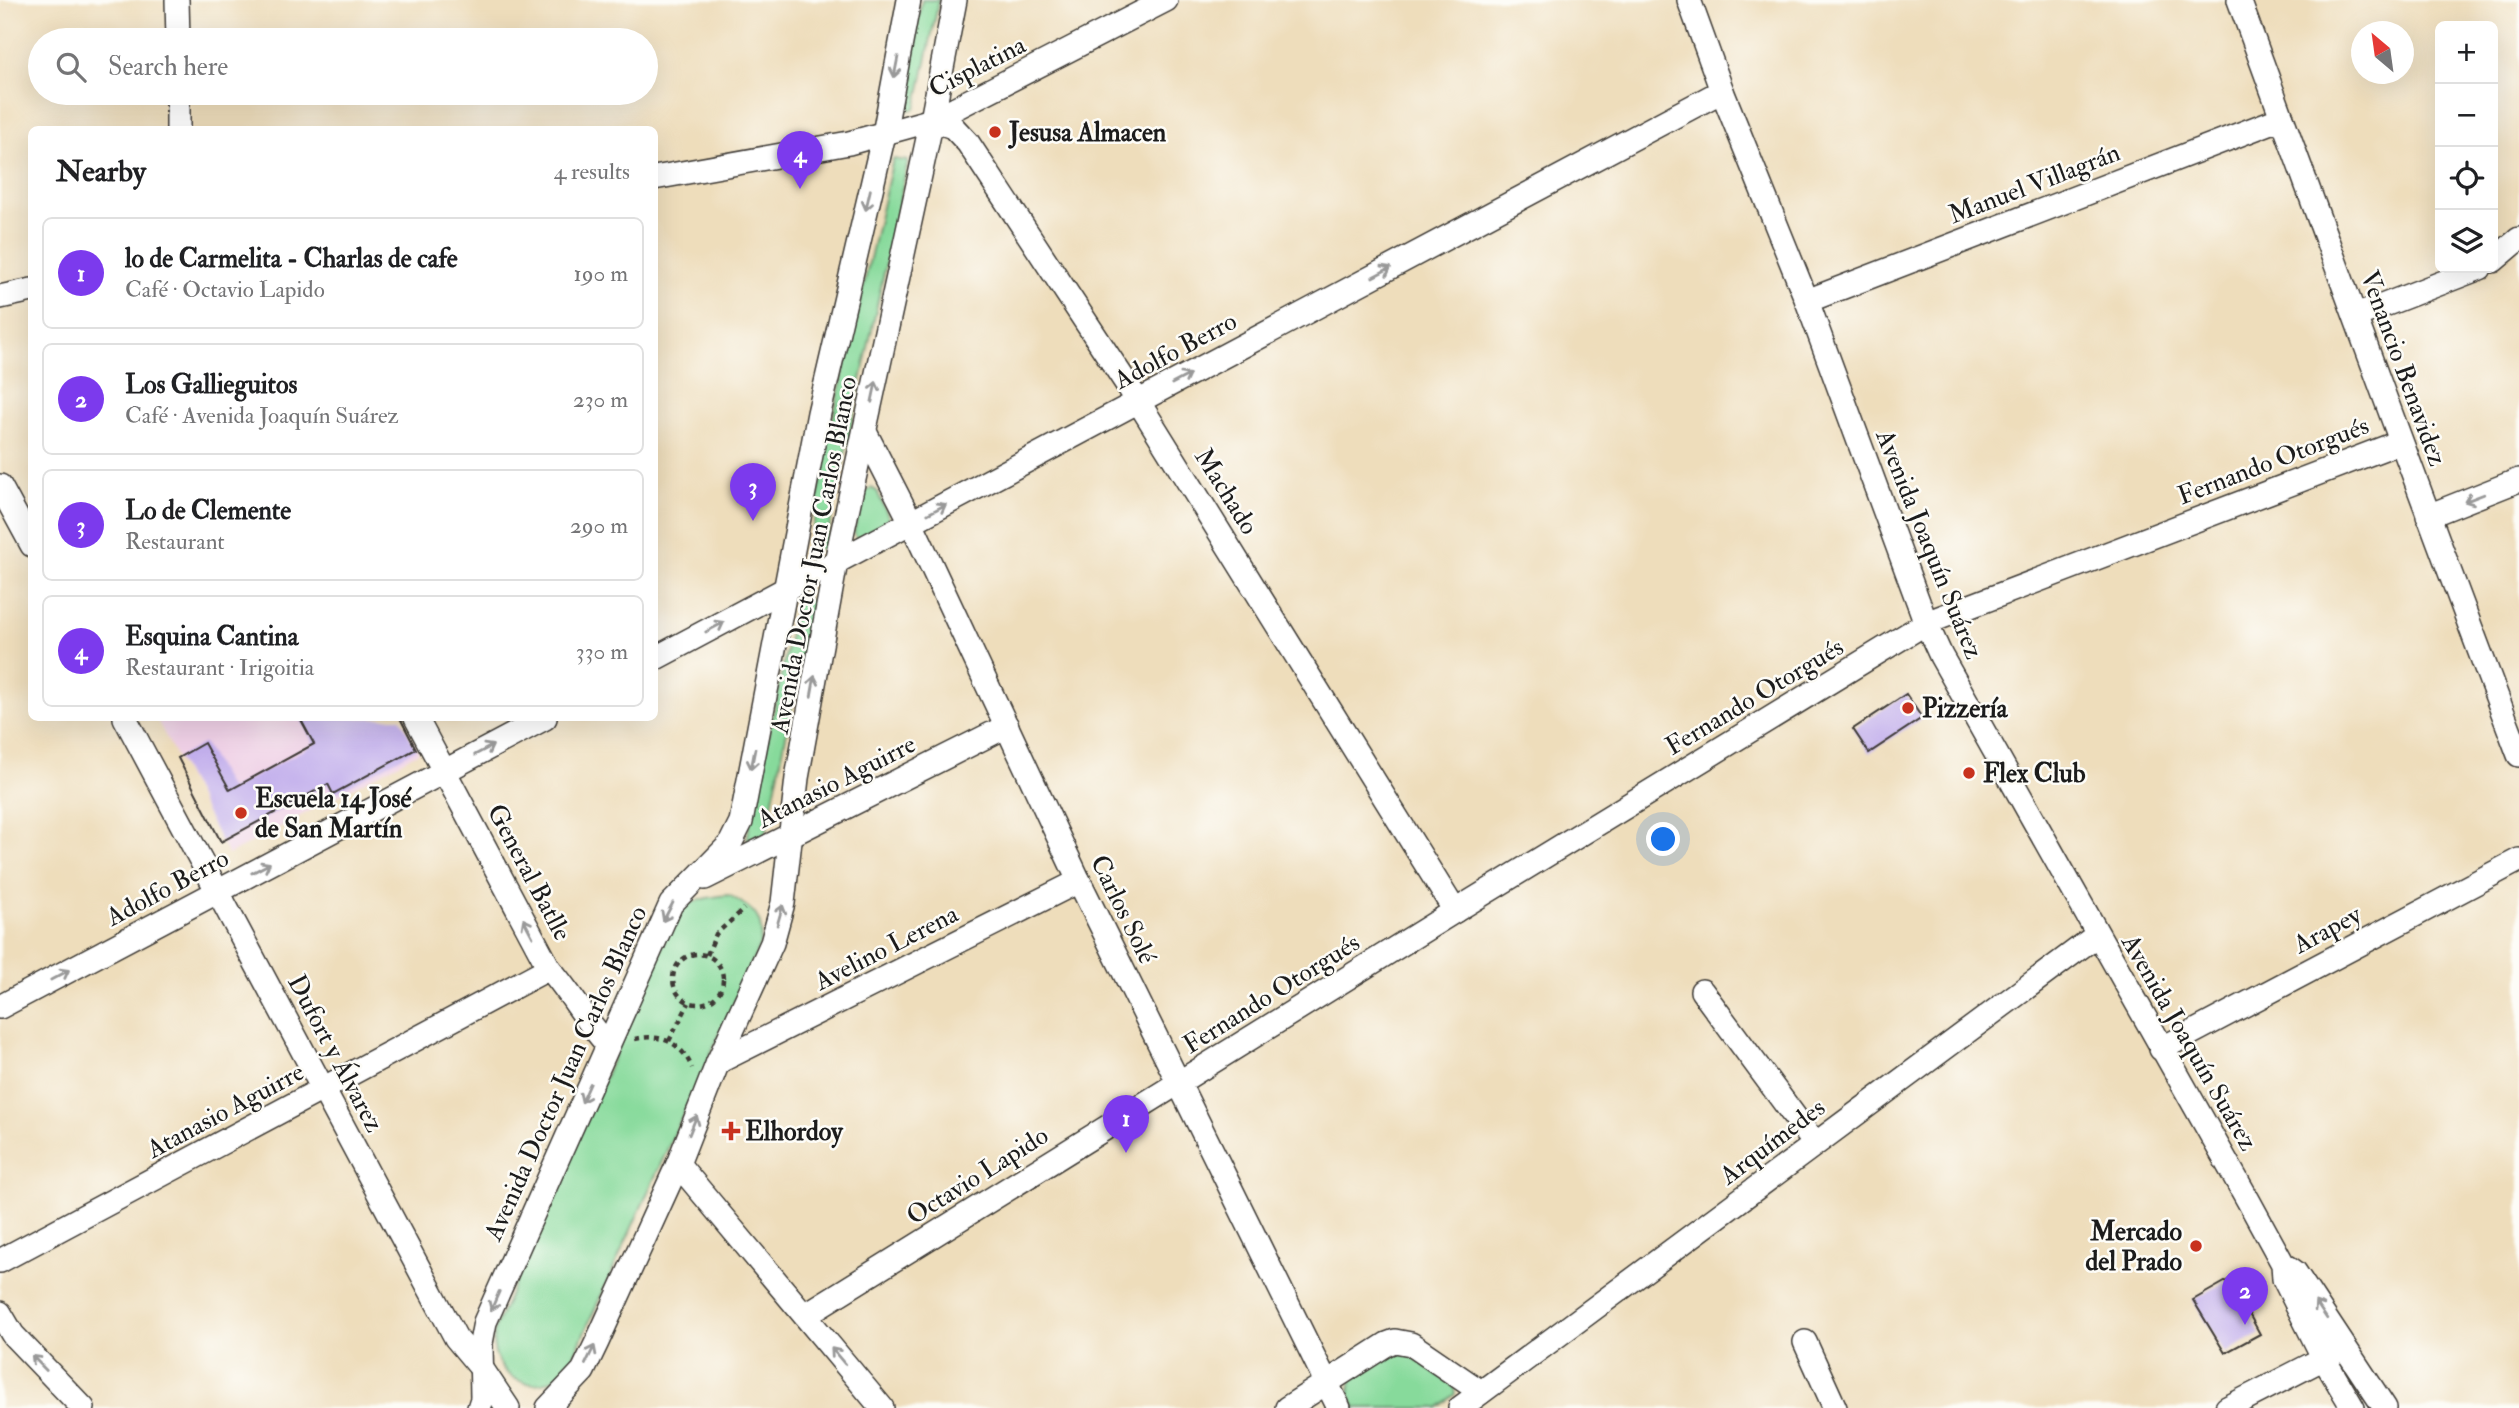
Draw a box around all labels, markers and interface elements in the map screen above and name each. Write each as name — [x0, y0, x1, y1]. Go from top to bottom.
north arrow — [2351, 21, 2414, 84]
map controls — [2435, 21, 2498, 273]
button: + — [2435, 21, 2498, 84]
search box — [28, 28, 658, 105]
street label: Cisplatina — [924, 29, 1032, 106]
icon: search — [52, 48, 90, 86]
text: Search here — [108, 51, 228, 83]
one-way arrow — [889, 55, 902, 78]
button: − — [2435, 84, 2498, 147]
place label: Jesusa Almacen — [1007, 117, 1167, 149]
marker: Jesusa Almacen — [987, 124, 1003, 140]
pin: 4 — [777, 131, 823, 189]
street label: Manuel Villagrán — [1944, 137, 2125, 231]
button: locate — [2435, 147, 2498, 210]
text: Nearby — [56, 153, 146, 190]
text: 4 results — [554, 157, 630, 186]
one-way arrow — [861, 189, 874, 211]
button: layers — [2435, 210, 2498, 273]
text: lo de Carmelita - Charlas de cafe — [125, 243, 458, 275]
text: 1 — [77, 259, 85, 288]
text: 190 m — [574, 259, 628, 288]
one-way arrow — [1371, 265, 1392, 278]
street label: Venancio Benavidez — [2353, 266, 2453, 471]
text: Café · Octavio Lapido — [125, 275, 325, 304]
street label: Adolfo Berro — [1108, 305, 1242, 397]
text: Los Gallieguitos — [125, 369, 297, 401]
one-way arrow — [1170, 371, 1191, 385]
street label: Avenida Doctor Juan Carlos Blanco — [763, 374, 864, 738]
one-way arrow — [867, 381, 881, 404]
text: 2 — [75, 385, 87, 414]
text: 230 m — [573, 385, 628, 414]
text: Café · Avenida Joaquín Suárez — [125, 401, 399, 430]
street label: Fernando Otorgués — [2173, 410, 2374, 512]
street label: Avenida Joaquín Suárez — [1868, 424, 1990, 664]
street label: Machado — [1187, 442, 1265, 541]
pin: 3 — [730, 463, 776, 521]
one-way arrow — [2463, 493, 2485, 505]
text: Lo de Clemente — [125, 495, 291, 527]
one-way arrow — [926, 501, 947, 515]
text: 3 — [77, 511, 85, 540]
text: 290 m — [570, 511, 628, 540]
text: Restaurant — [125, 527, 225, 556]
one-way arrow — [704, 620, 725, 633]
text: Esquina Cantina — [125, 621, 298, 653]
street label: Fernando Otorgués — [1660, 631, 1850, 763]
text: 4 — [75, 637, 87, 666]
text: 330 m — [576, 637, 628, 666]
text: Restaurant · Irigoitia — [125, 653, 314, 682]
one-way arrow — [807, 676, 820, 698]
place label: Pizzería — [1922, 693, 2009, 725]
marker: Pizzería — [1900, 700, 1916, 716]
street label: Atanasio Aguirre — [751, 728, 921, 836]
one-way arrow — [473, 743, 493, 757]
one-way arrow — [746, 747, 759, 770]
place label: Flex Club — [1983, 758, 2086, 790]
marker: Flex Club — [1961, 765, 1977, 781]
place label: Escuela 14 José de San Martín — [255, 783, 413, 845]
street label: General Batlle — [480, 799, 578, 946]
marker: Escuela 14 José de San Martín — [233, 805, 249, 821]
your location — [1646, 822, 1680, 856]
street label: Adolfo Berro — [100, 842, 234, 934]
street label: Carlos Solé — [1083, 850, 1163, 969]
one-way arrow — [250, 861, 271, 875]
street label: Avelino Lerena — [808, 898, 964, 998]
street label: Arapey — [2287, 899, 2368, 962]
street label: Avenida Doctor Juan Carlos Blanco — [477, 901, 654, 1247]
one-way arrow — [660, 901, 674, 922]
one-way arrow — [774, 904, 787, 926]
one-way arrow — [521, 918, 535, 938]
street label: Fernando Otorgués — [1177, 927, 1366, 1061]
street label: Avenida Joaquín Suárez — [2114, 928, 2264, 1157]
one-way arrow — [49, 968, 70, 982]
street label: Dufort y Álvarez — [280, 968, 392, 1138]
street label: Atanasio Aguirre — [140, 1056, 310, 1166]
one-way arrow — [579, 1082, 592, 1103]
street label: Arquímedes — [1713, 1092, 1832, 1192]
pin: 1 — [1103, 1095, 1149, 1153]
one-way arrow — [688, 1115, 701, 1136]
place label: Elhordoy — [745, 1116, 844, 1149]
street label: Octavio Lapido — [901, 1120, 1055, 1233]
marker: Elhordoy — [723, 1123, 739, 1139]
place label: Mercado del Prado — [2086, 1216, 2182, 1278]
marker: Mercado del Prado — [2188, 1238, 2204, 1254]
pin: 2 — [2222, 1267, 2268, 1325]
one-way arrow — [488, 1290, 501, 1311]
one-way arrow — [2313, 1301, 2328, 1320]
one-way arrow — [584, 1345, 598, 1366]
one-way arrow — [831, 1347, 846, 1365]
one-way arrow — [31, 1354, 48, 1371]

